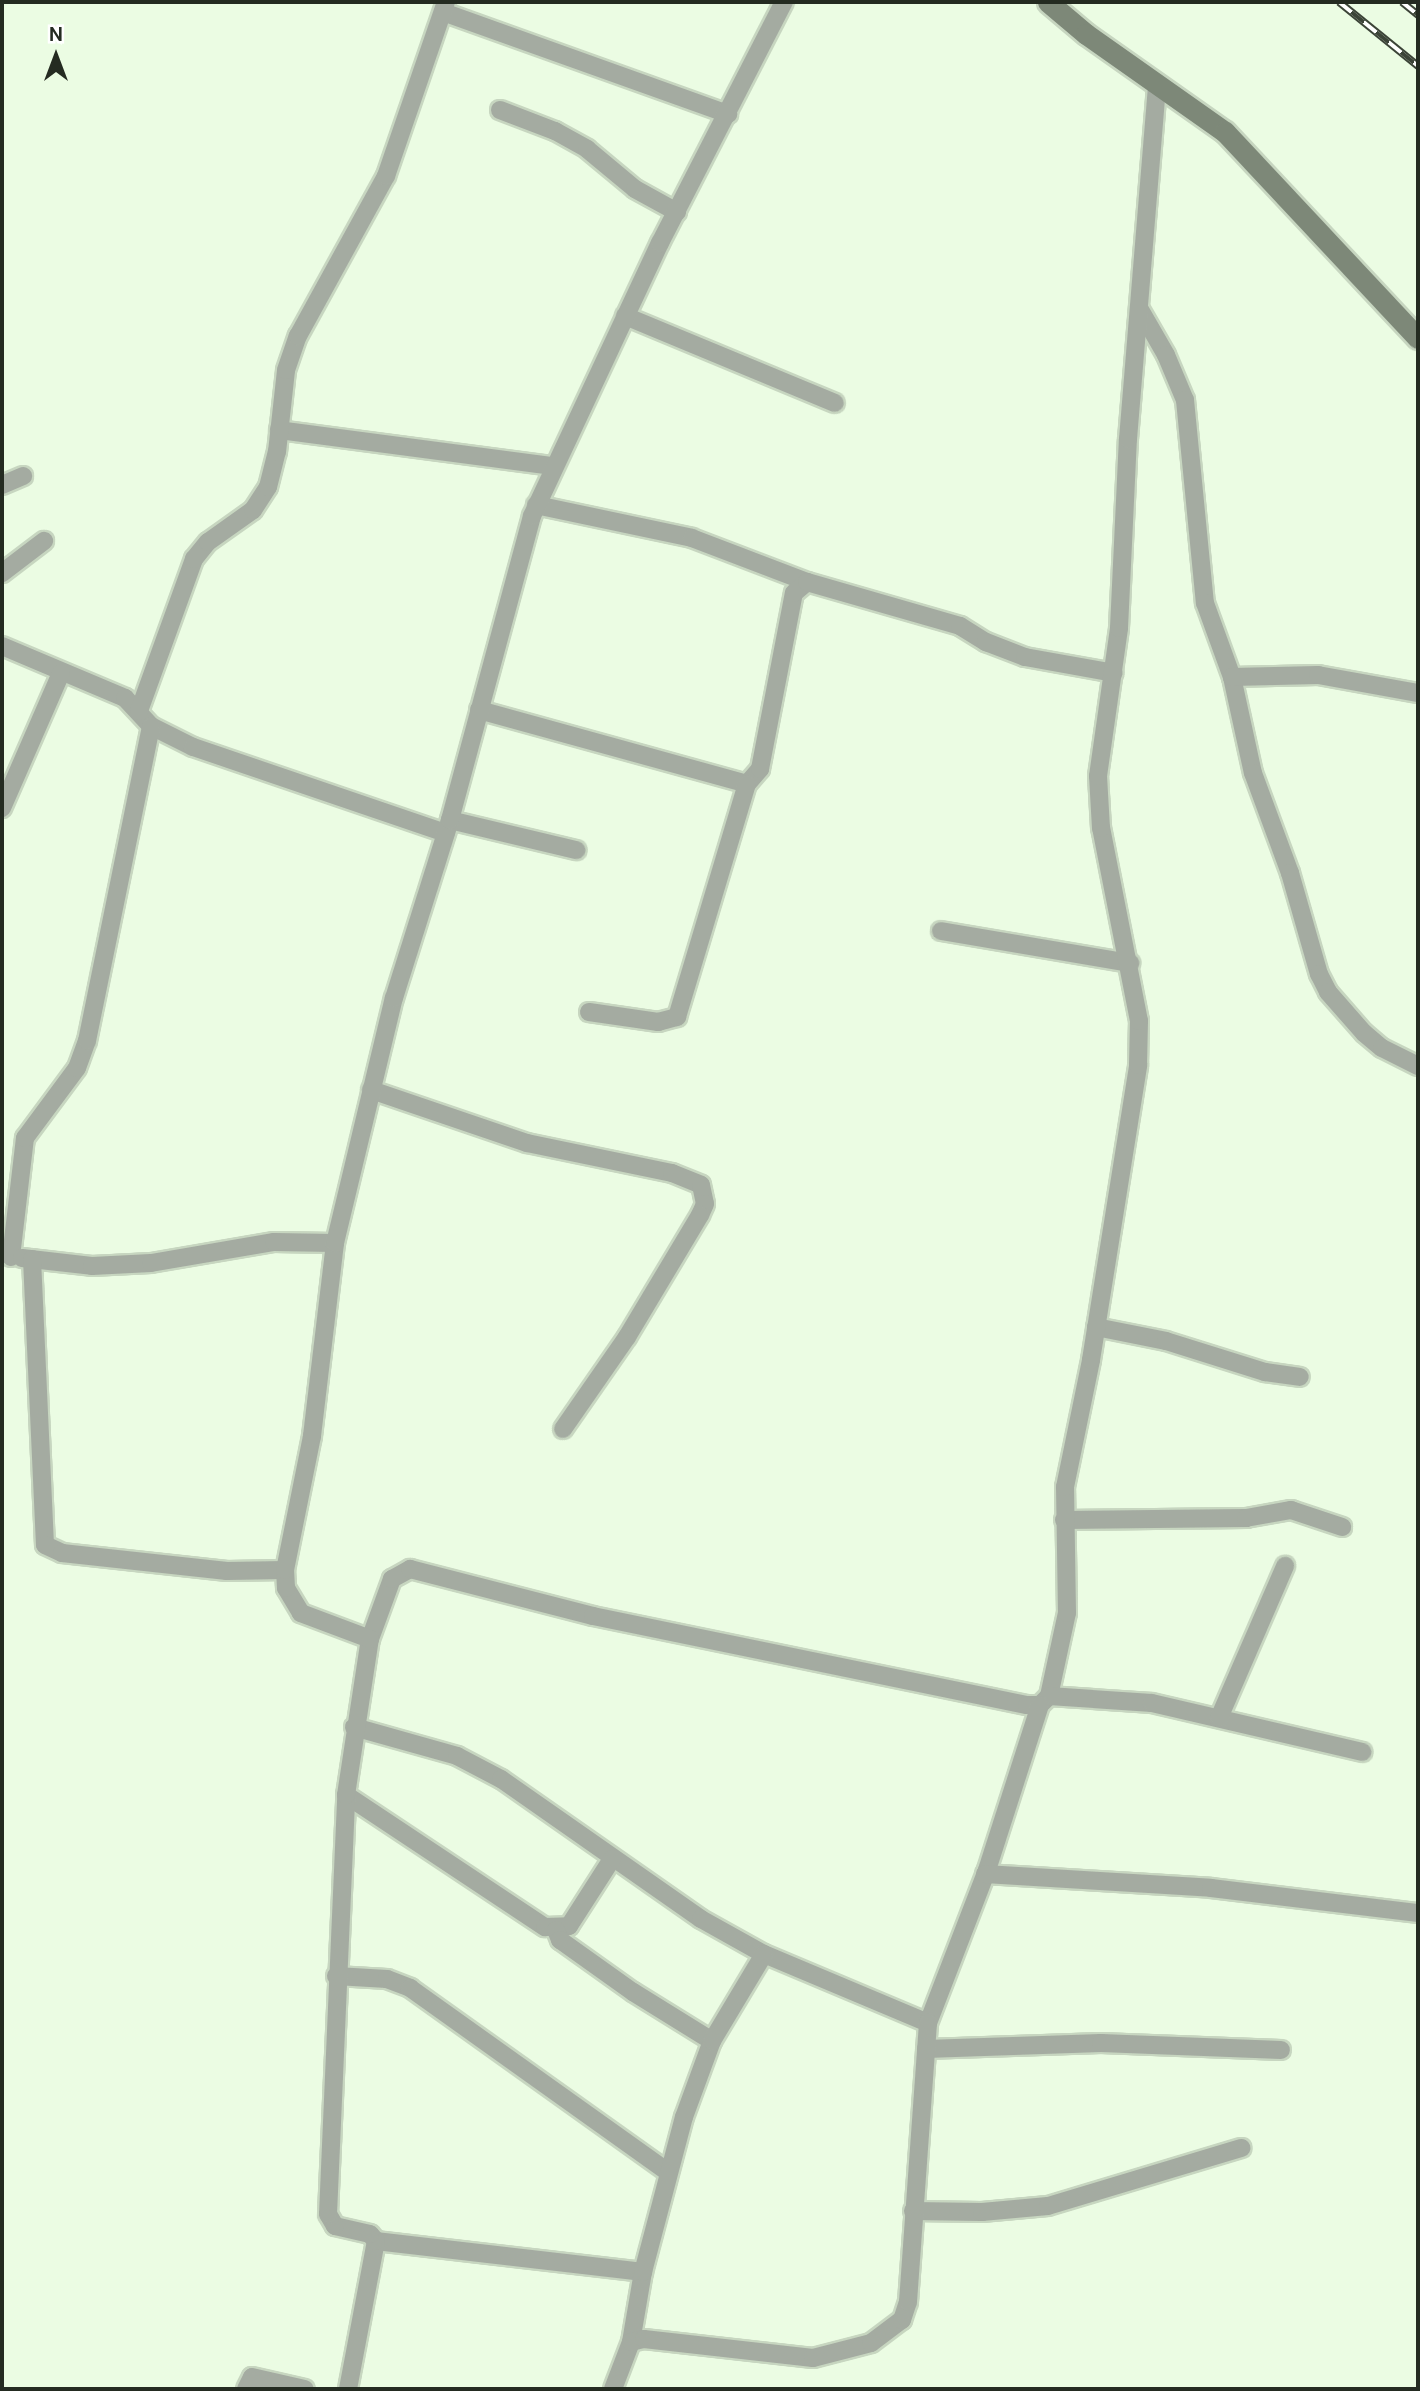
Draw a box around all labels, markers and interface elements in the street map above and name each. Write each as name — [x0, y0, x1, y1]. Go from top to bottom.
north arrow — [21, 21, 91, 91]
text: N — [49, 22, 63, 47]

